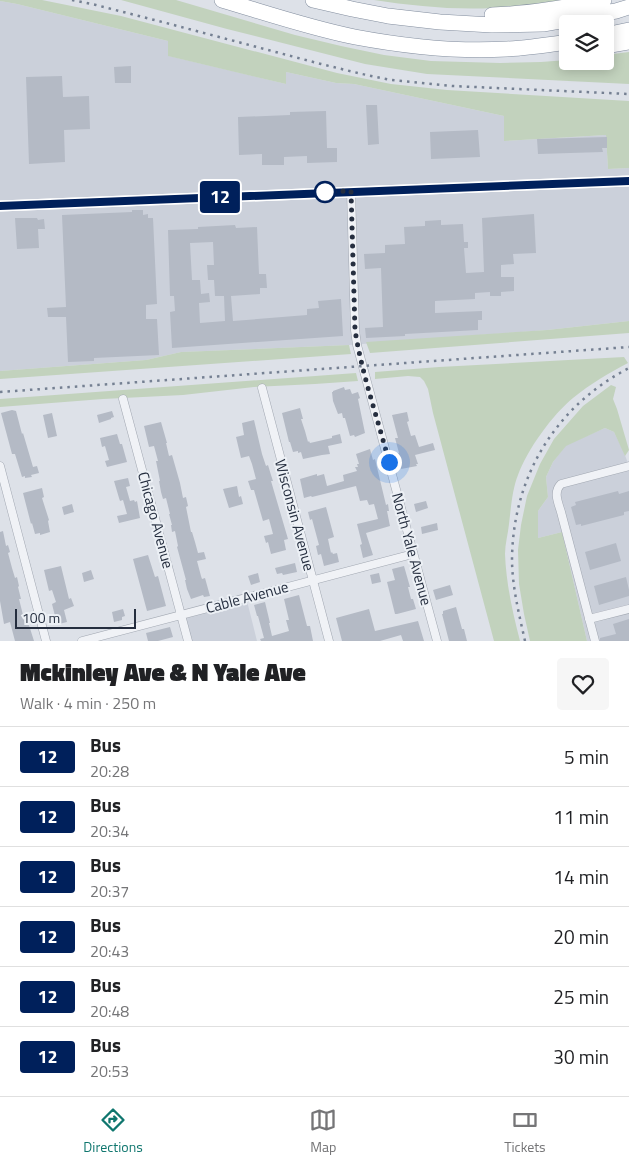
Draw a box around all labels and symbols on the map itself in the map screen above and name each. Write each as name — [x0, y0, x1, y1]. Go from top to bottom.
line badge: 12 — [198, 181, 242, 213]
unlabelled marker — [314, 181, 336, 203]
your location — [377, 450, 402, 475]
street label: Wisconsin Avenue — [269, 457, 321, 573]
street label: Chicago Avenue — [132, 469, 180, 571]
street label: North Yale Avenue — [386, 490, 438, 608]
street label: Cable Avenue — [203, 575, 291, 619]
scale bar — [15, 606, 136, 629]

